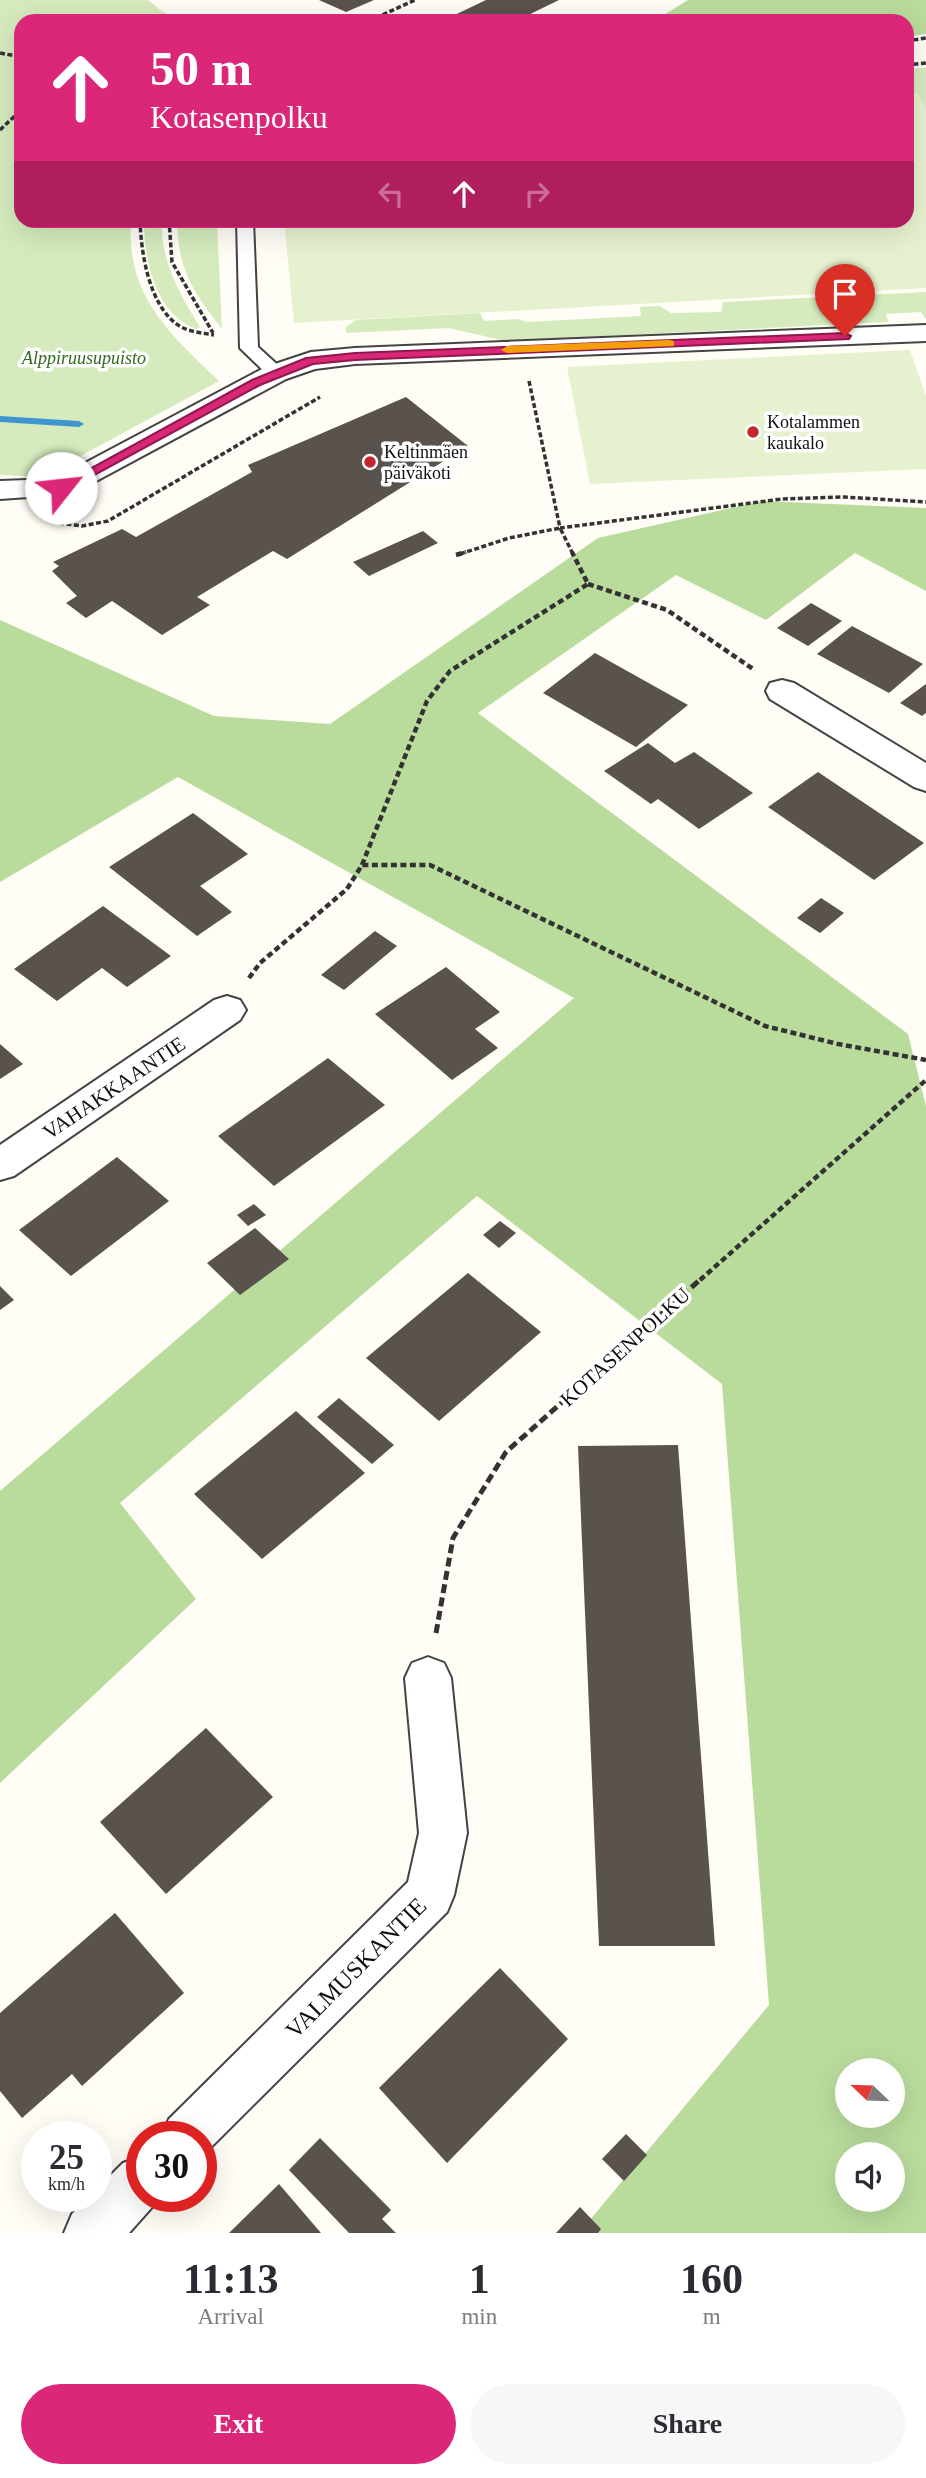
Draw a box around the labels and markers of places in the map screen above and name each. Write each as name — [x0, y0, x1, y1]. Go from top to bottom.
pin — [815, 264, 875, 336]
place label: Kotalammen kaukalo — [767, 412, 860, 453]
marker: Kotalammen kaukalo — [745, 424, 761, 440]
place label: Keltinmäen päiväkoti — [384, 442, 468, 483]
marker: Keltinmäen päiväkoti — [362, 454, 378, 470]

